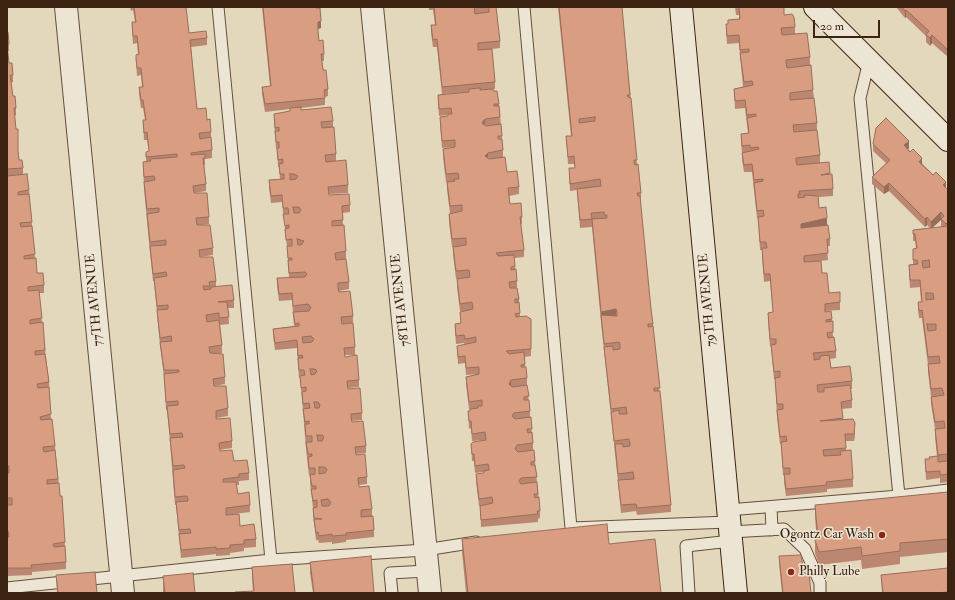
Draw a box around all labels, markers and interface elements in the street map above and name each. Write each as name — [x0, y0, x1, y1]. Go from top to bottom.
scale bar — [815, 12, 882, 38]
text: 20 m — [820, 19, 844, 34]
street label: 77TH AVENUE — [83, 253, 107, 347]
street label: 78TH AVENUE — [388, 253, 414, 347]
street label: 79TH AVENUE — [696, 253, 720, 347]
place label: Ogontz Car Wash — [780, 527, 874, 543]
marker: Ogontz Car Wash — [877, 530, 887, 540]
place label: Philly Lube — [799, 564, 860, 580]
marker: Philly Lube — [786, 567, 796, 577]

